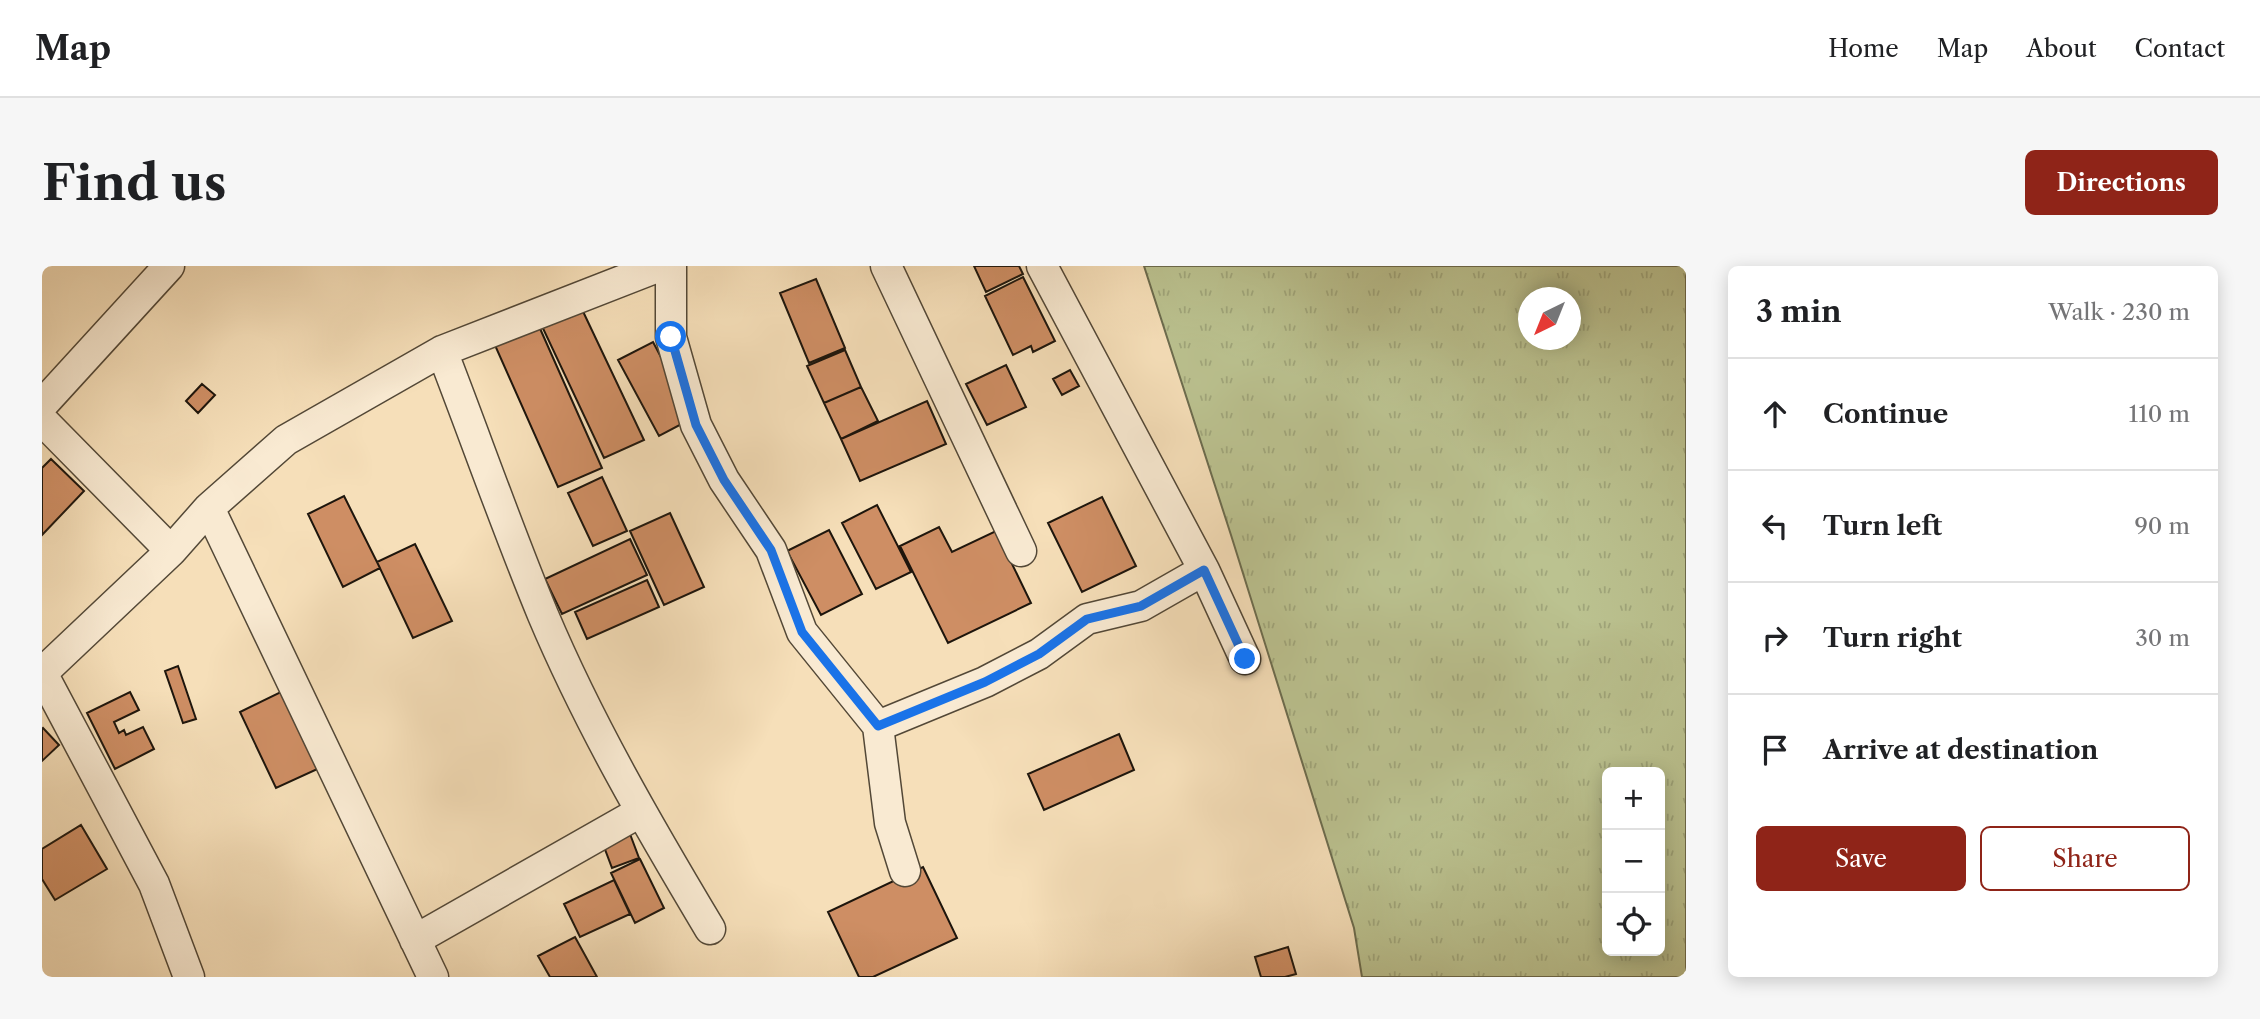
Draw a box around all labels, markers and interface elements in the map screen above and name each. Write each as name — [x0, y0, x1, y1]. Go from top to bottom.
text: Map — [35, 28, 111, 69]
text: Home — [1828, 34, 1899, 63]
text: Map — [1937, 34, 1988, 63]
text: About — [2026, 34, 2097, 63]
text: Contact — [2135, 34, 2225, 63]
button: Directions — [2025, 150, 2218, 215]
text: Find us — [42, 152, 226, 213]
north arrow — [1518, 287, 1581, 350]
text: 3 min — [1756, 293, 1842, 330]
text: Walk · 230 m — [2048, 298, 2190, 326]
route start — [655, 321, 686, 352]
icon: ahead — [1756, 395, 1794, 433]
text: Continue — [1823, 398, 1948, 430]
text: 110 m — [2129, 400, 2190, 428]
icon: left — [1756, 507, 1794, 545]
text: Turn left — [1823, 510, 1942, 542]
text: 90 m — [2134, 512, 2190, 540]
icon: right — [1756, 619, 1794, 657]
text: Turn right — [1823, 622, 1962, 654]
text: 30 m — [2135, 624, 2190, 652]
route end — [1229, 643, 1260, 674]
icon: arrive — [1756, 731, 1794, 769]
text: Arrive at destination — [1823, 734, 2098, 766]
map controls — [1602, 767, 1665, 956]
button: + — [1602, 767, 1665, 830]
button: Save — [1756, 826, 1966, 891]
button: Share — [1980, 826, 2190, 891]
button: − — [1602, 830, 1665, 893]
button: locate — [1602, 893, 1665, 956]

